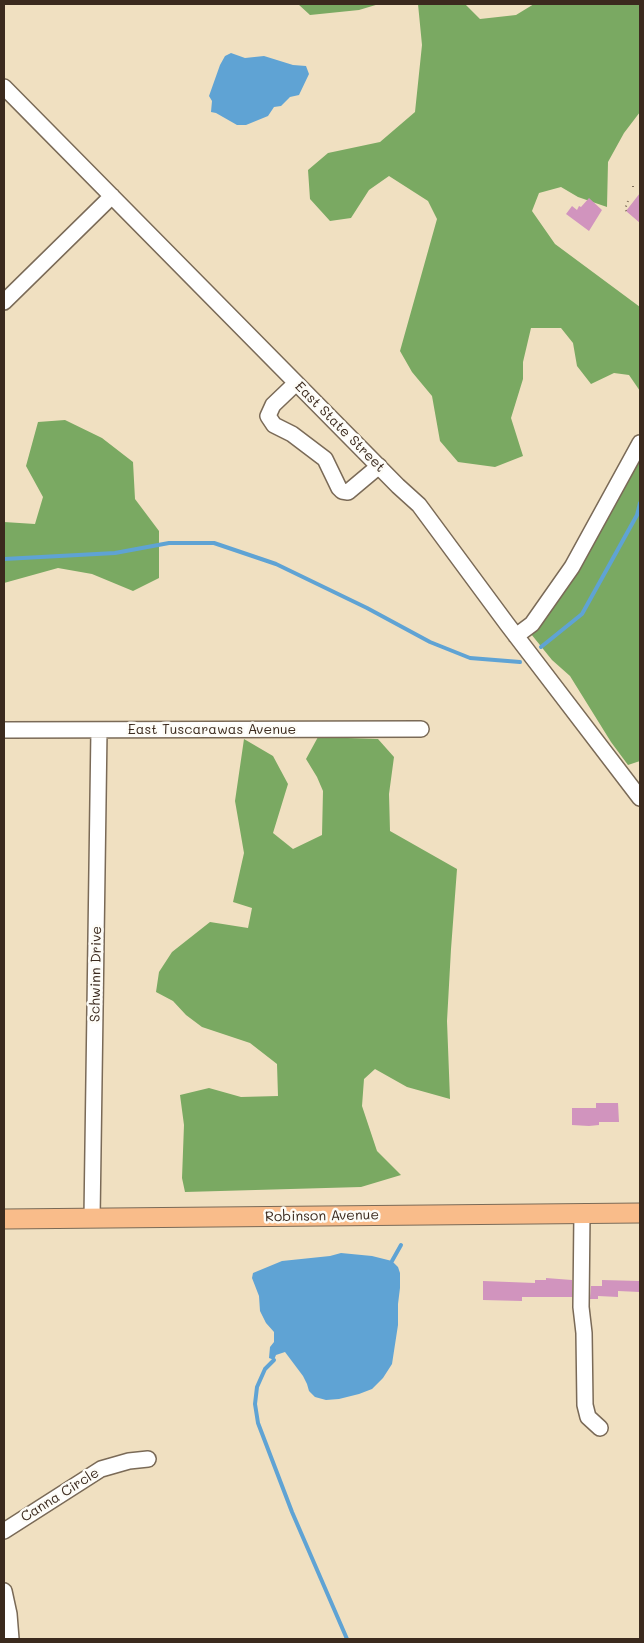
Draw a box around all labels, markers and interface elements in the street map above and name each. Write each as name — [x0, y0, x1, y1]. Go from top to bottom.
street label: East State Street — [291, 378, 389, 476]
street label: East Tuscarawas Avenue — [128, 722, 296, 738]
street label: Schwinn Drive — [87, 926, 105, 1022]
street label: Robinson Avenue — [265, 1207, 379, 1225]
street label: Canna Circle — [18, 1464, 102, 1526]

